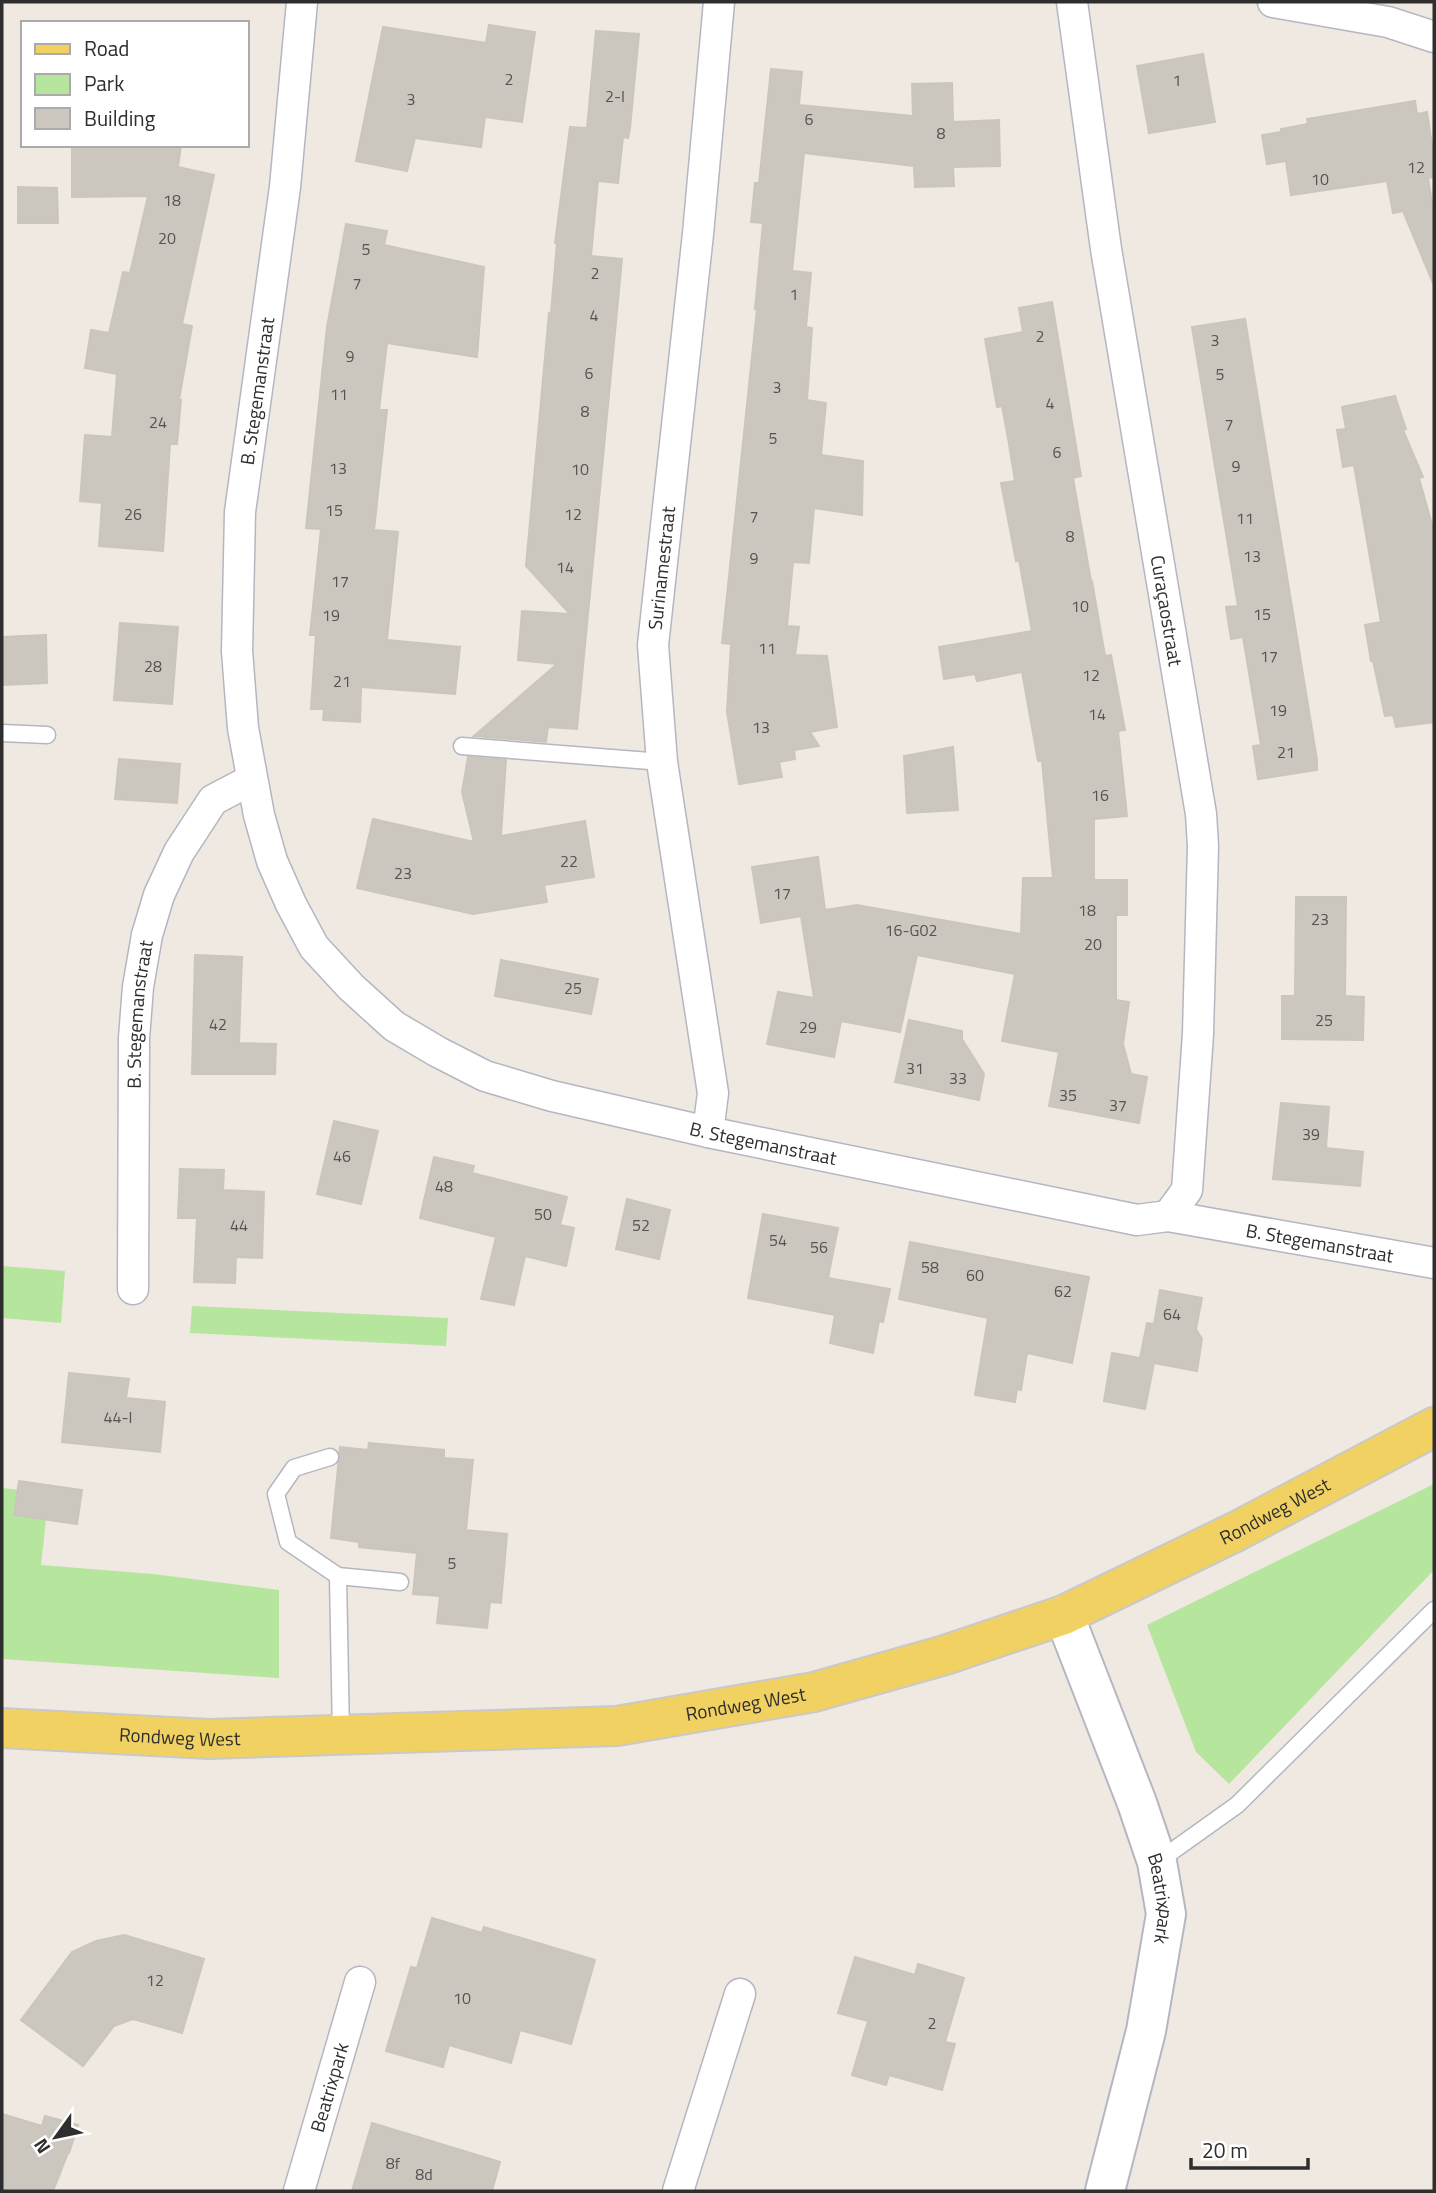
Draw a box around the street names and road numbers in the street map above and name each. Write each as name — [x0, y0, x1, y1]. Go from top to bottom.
street label: B. Stegemanstraat — [232, 315, 281, 467]
street label: Surinamestraat — [640, 504, 682, 631]
street label: Curaçaostraat — [1144, 553, 1191, 668]
street label: B. Stegemanstraat — [119, 937, 160, 1089]
street label: B. Stegemanstraat — [687, 1113, 840, 1172]
street label: B. Stegemanstraat — [1244, 1215, 1396, 1270]
street label: Rondweg West — [1214, 1469, 1335, 1552]
street label: Rondweg West — [683, 1679, 808, 1728]
street label: Rondweg West — [118, 1719, 241, 1753]
street label: Beatrixpark — [1141, 1849, 1182, 1946]
street label: Beatrixpark — [302, 2039, 356, 2135]

